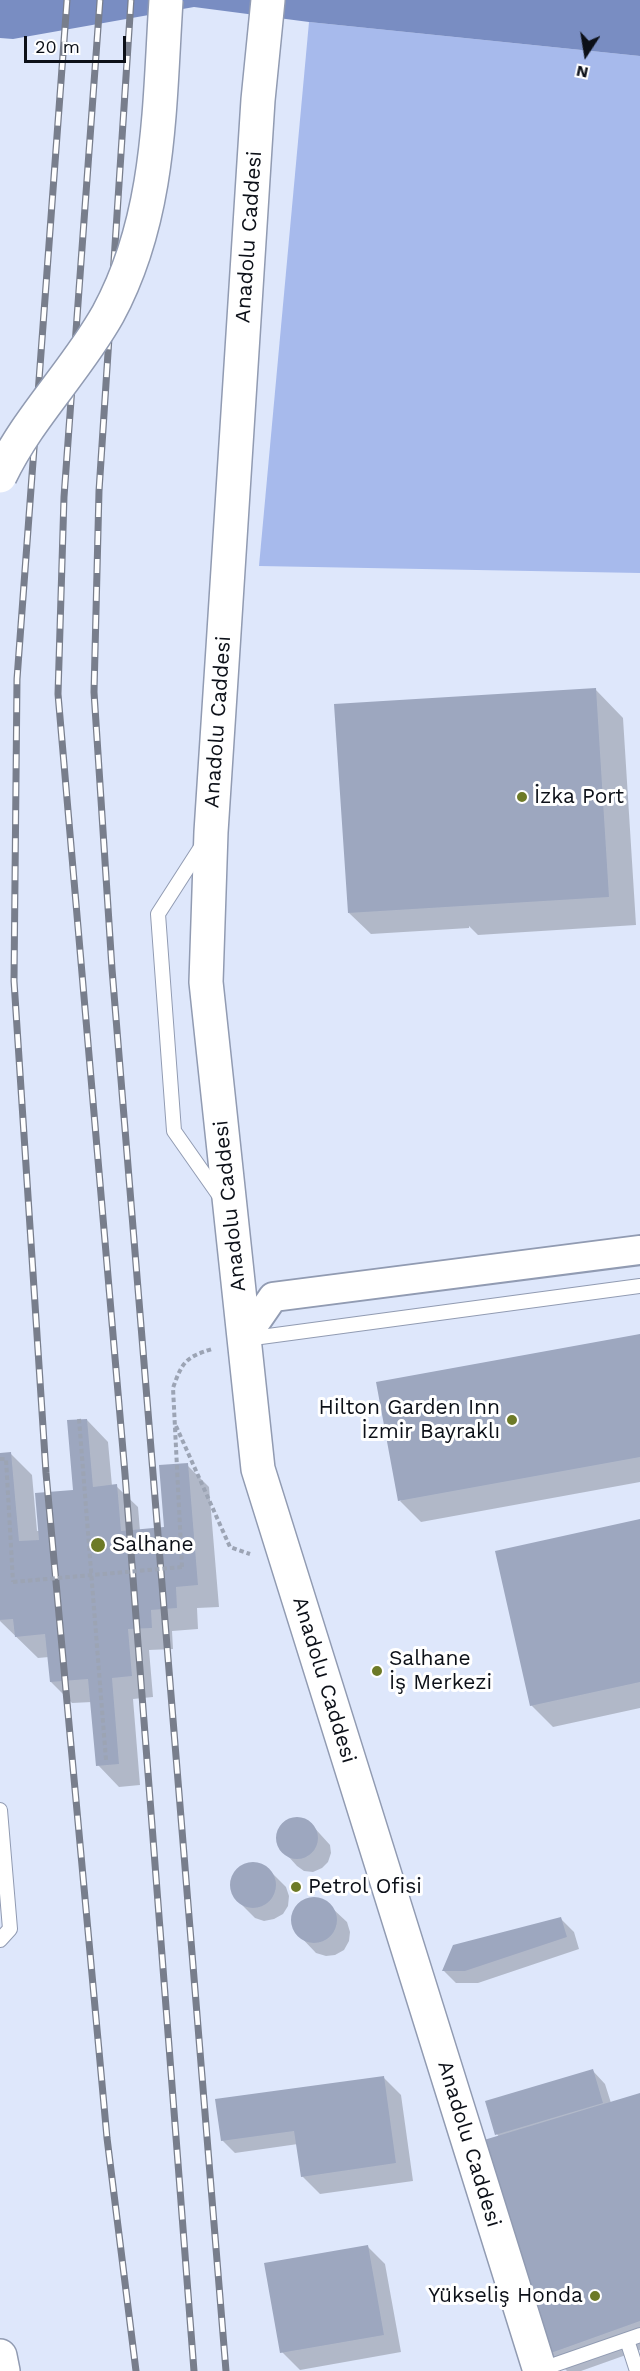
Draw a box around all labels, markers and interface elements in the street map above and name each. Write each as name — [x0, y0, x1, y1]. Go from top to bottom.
scale bar — [27, 24, 129, 62]
north arrow — [556, 24, 616, 84]
text: 20 m — [35, 36, 80, 57]
text: N — [574, 62, 590, 83]
street label: Anadolu Caddesi — [230, 150, 268, 324]
street label: Anadolu Caddesi — [199, 635, 237, 809]
place label: İzka Port — [534, 784, 624, 810]
marker: İzka Port — [515, 790, 529, 804]
street label: Anadolu Caddesi — [208, 1119, 252, 1293]
place label: Hilton Garden Inn İzmir Bayraklı — [319, 1395, 500, 1445]
marker: Hilton Garden Inn İzmir Bayraklı — [505, 1413, 519, 1427]
place label: Salhane — [112, 1532, 194, 1558]
marker: Salhane — [89, 1536, 107, 1554]
street label: Anadolu Caddesi — [287, 1594, 361, 1766]
place label: Salhane İş Merkezi — [389, 1646, 492, 1696]
marker: Salhane İş Merkezi — [370, 1664, 384, 1678]
place label: Petrol Ofisi — [308, 1874, 422, 1900]
marker: Petrol Ofisi — [289, 1880, 303, 1894]
street label: Anadolu Caddesi — [432, 2058, 506, 2230]
place label: Yükseliş Honda — [428, 2283, 583, 2309]
marker: Yükseliş Honda — [588, 2289, 602, 2303]

